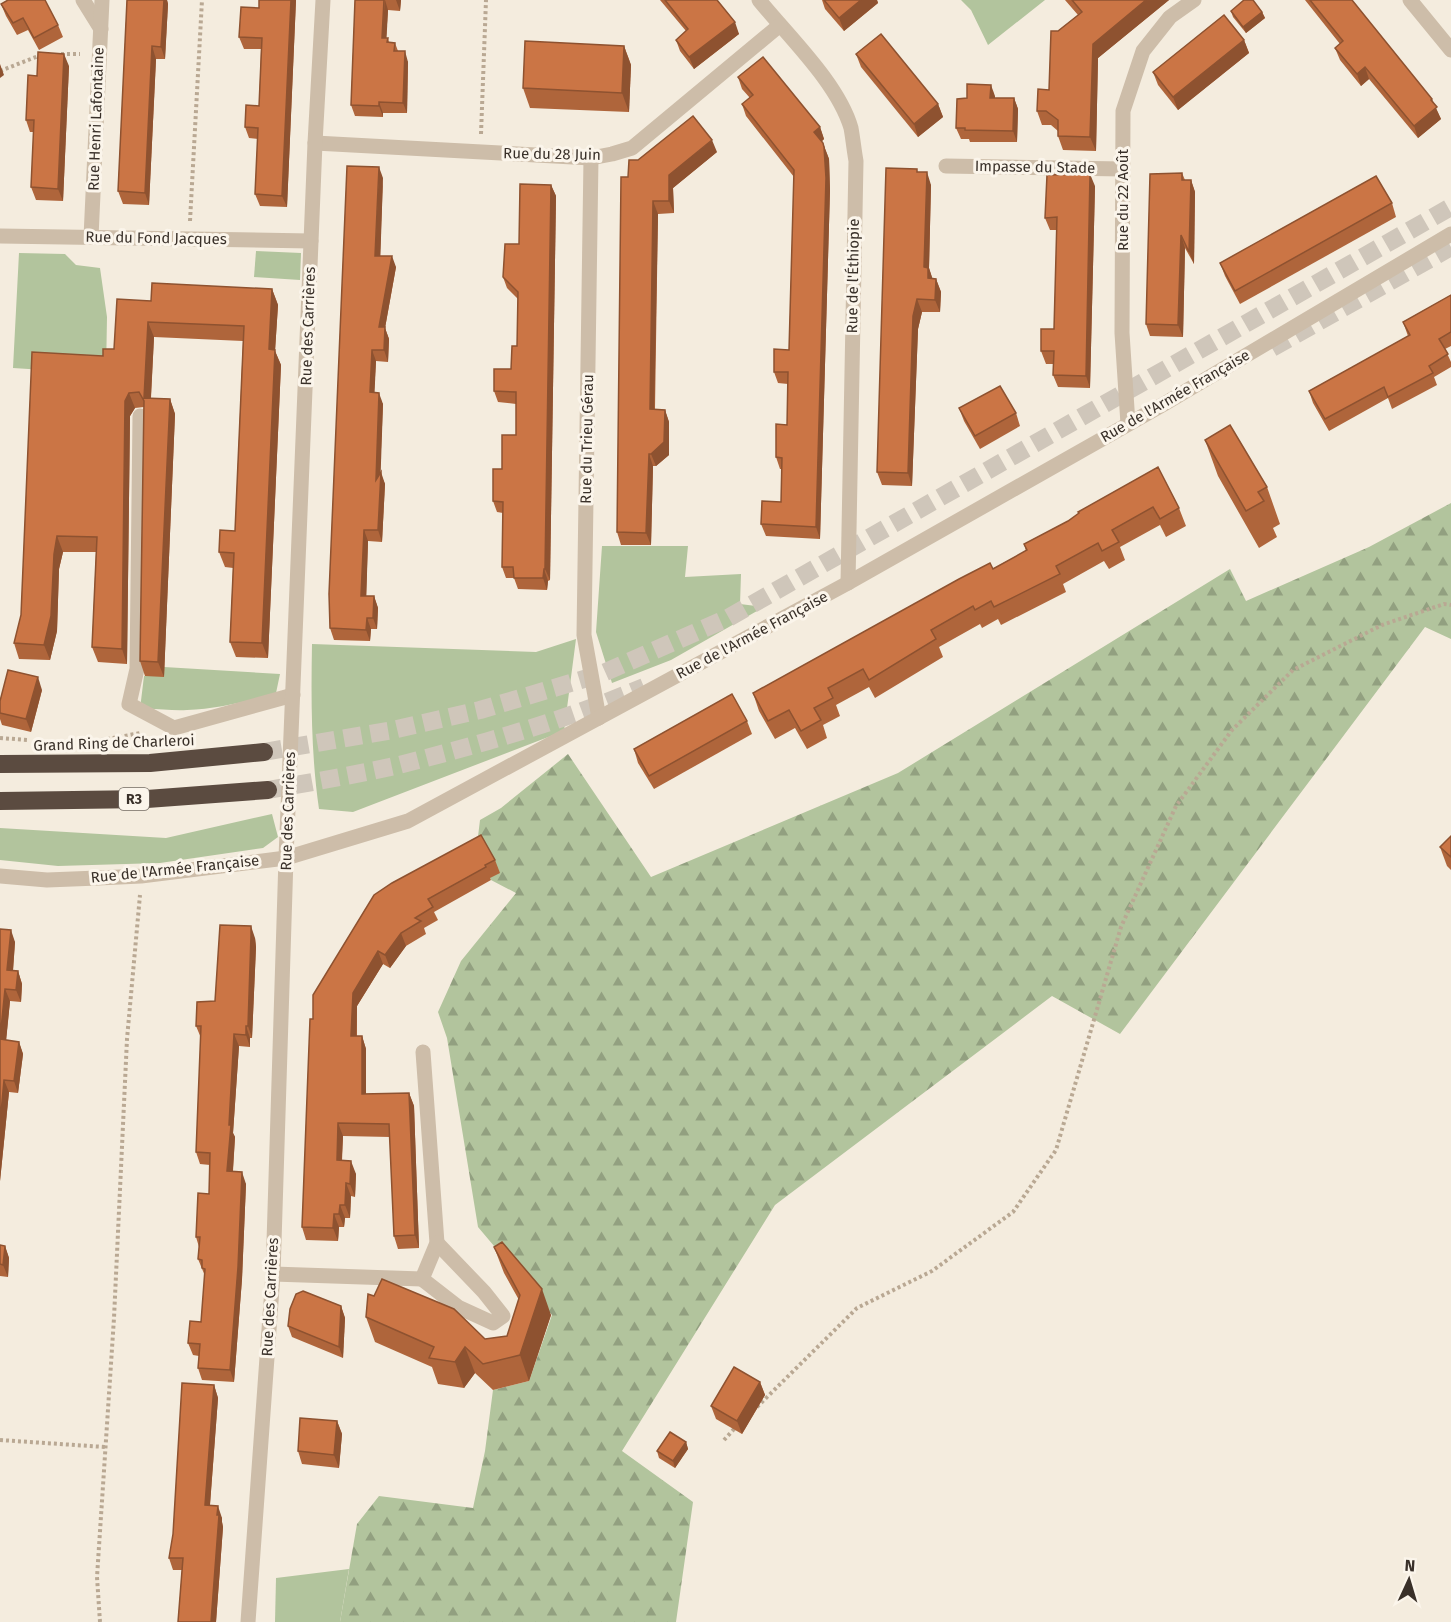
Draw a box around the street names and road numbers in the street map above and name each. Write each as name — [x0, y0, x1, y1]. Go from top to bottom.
street label: Rue Henri Lafontaine — [84, 47, 108, 191]
street label: Rue du 28 Juin — [503, 144, 601, 164]
street label: Rue du 22 Août — [1114, 148, 1132, 251]
street label: Impasse du Stade — [975, 157, 1095, 177]
street label: Rue de l'Éthiopie — [843, 218, 863, 334]
street label: Rue du Fond Jacques — [85, 228, 227, 248]
street label: Rue des Carrières — [297, 266, 319, 386]
street label: Rue de l'Armée Française — [1097, 346, 1253, 446]
street label: Rue du Trieu Gérau — [577, 374, 597, 504]
street label: Rue de l'Armée Française — [673, 587, 831, 683]
street label: Grand Ring de Charleroi — [33, 731, 195, 755]
street label: Rue des Carrières — [277, 751, 299, 871]
road number: R3 — [119, 788, 149, 810]
street label: Rue de l'Armée Française — [90, 851, 260, 887]
street label: Rue des Carrières — [258, 1237, 282, 1357]

